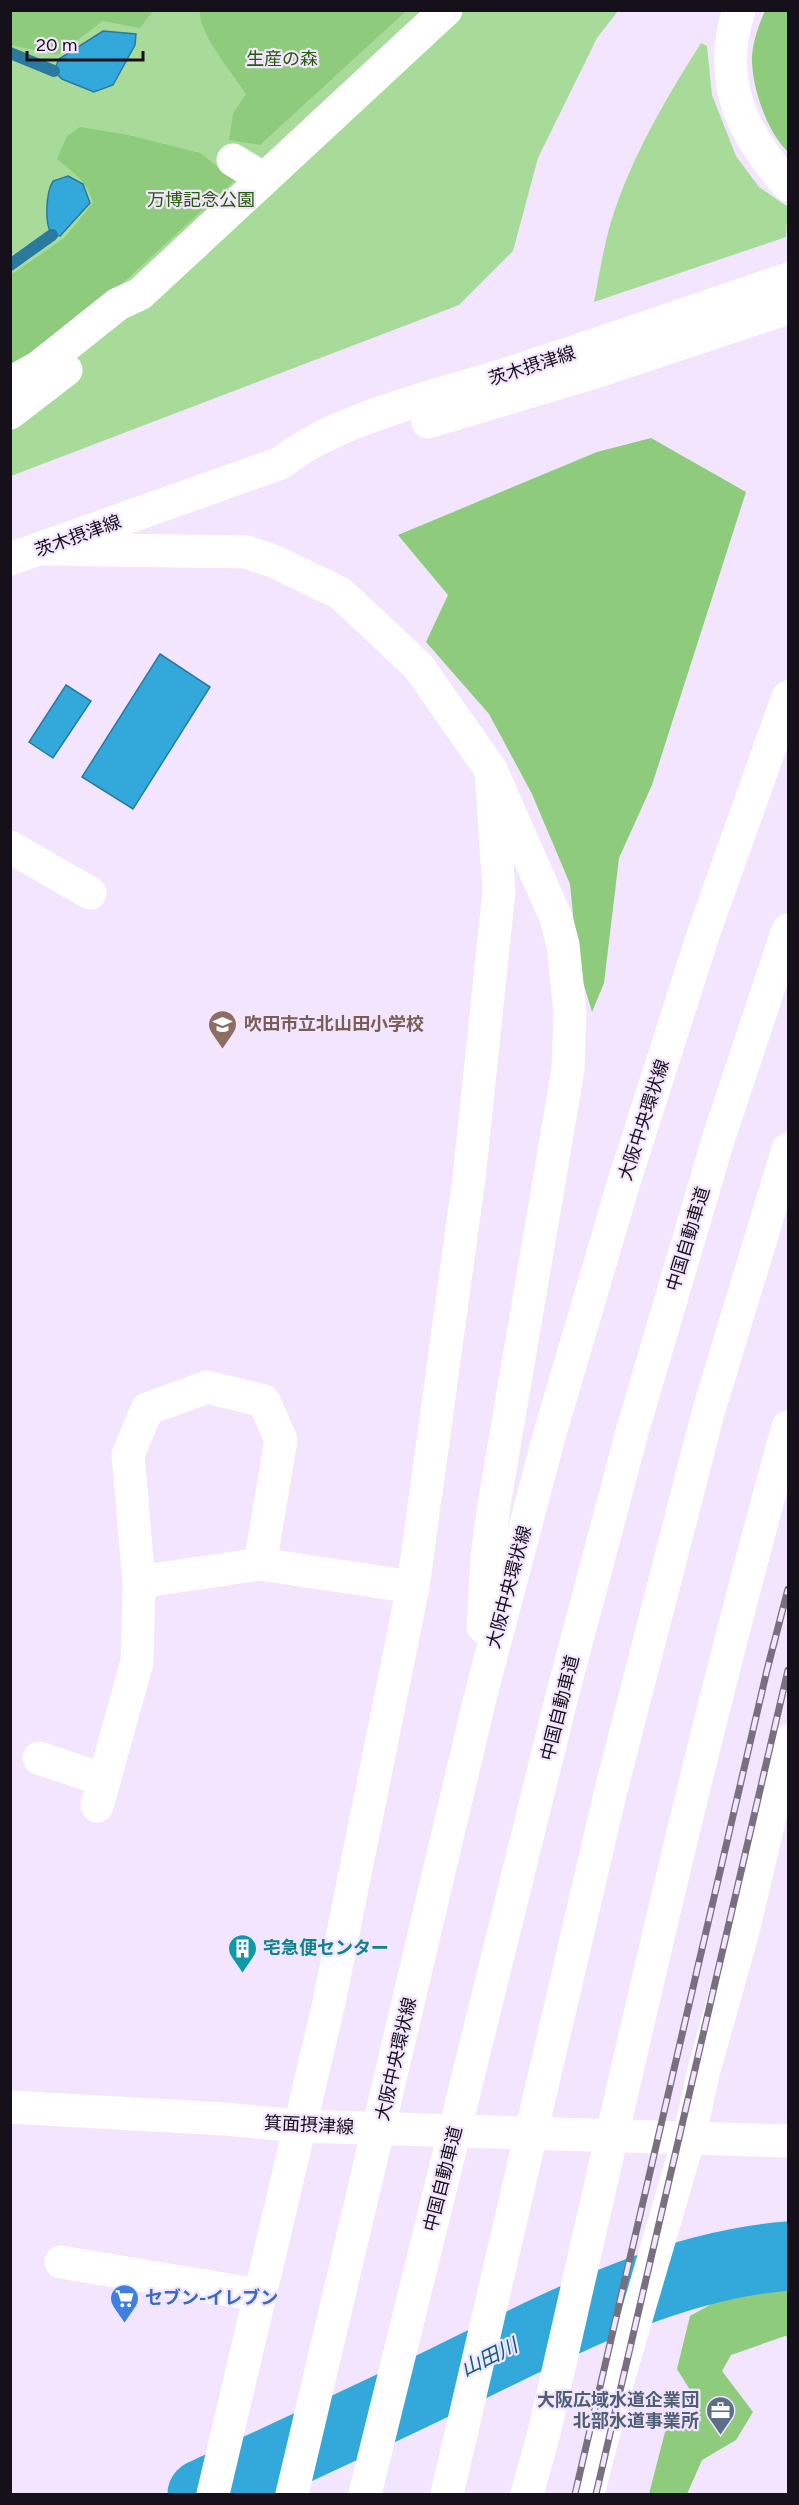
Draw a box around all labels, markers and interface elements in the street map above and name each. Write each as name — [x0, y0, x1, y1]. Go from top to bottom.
scale bar — [27, 24, 142, 62]
text: 20 m — [36, 34, 77, 56]
park label: 生産の森 — [246, 48, 318, 70]
park label: 万博記念公園 — [147, 189, 255, 211]
street label: 茨木摂津線 — [486, 342, 578, 390]
street label: 茨木摂津線 — [32, 510, 124, 562]
school or university icon: 吹田市立北山田小学校 — [207, 1008, 239, 1050]
place label: 吹田市立北山田小学校 — [244, 1013, 424, 1035]
street label: 大阪中央環状線 — [614, 1057, 674, 1183]
street label: 中国自動車道 — [662, 1184, 714, 1294]
street label: 大阪中央環状線 — [482, 1523, 536, 1651]
street label: 中国自動車道 — [536, 1653, 584, 1763]
building icon: 宅急便センター — [226, 1932, 258, 1974]
place label: 宅急便センター — [263, 1937, 389, 1959]
street label: 大阪中央環状線 — [371, 1995, 421, 2123]
street label: 箕面摂津線 — [263, 2112, 355, 2138]
street label: 中国自動車道 — [419, 2124, 467, 2234]
supermarket icon: セブン-イレブン — [108, 2282, 140, 2324]
place label: セブン-イレブン — [145, 2287, 278, 2309]
water label: 山田川 — [457, 2332, 523, 2381]
place label: 大阪広域水道企業団 北部水道事業所 — [537, 2389, 699, 2432]
office icon: 大阪広域水道企業団 北部水道事業所 — [704, 2394, 736, 2436]

